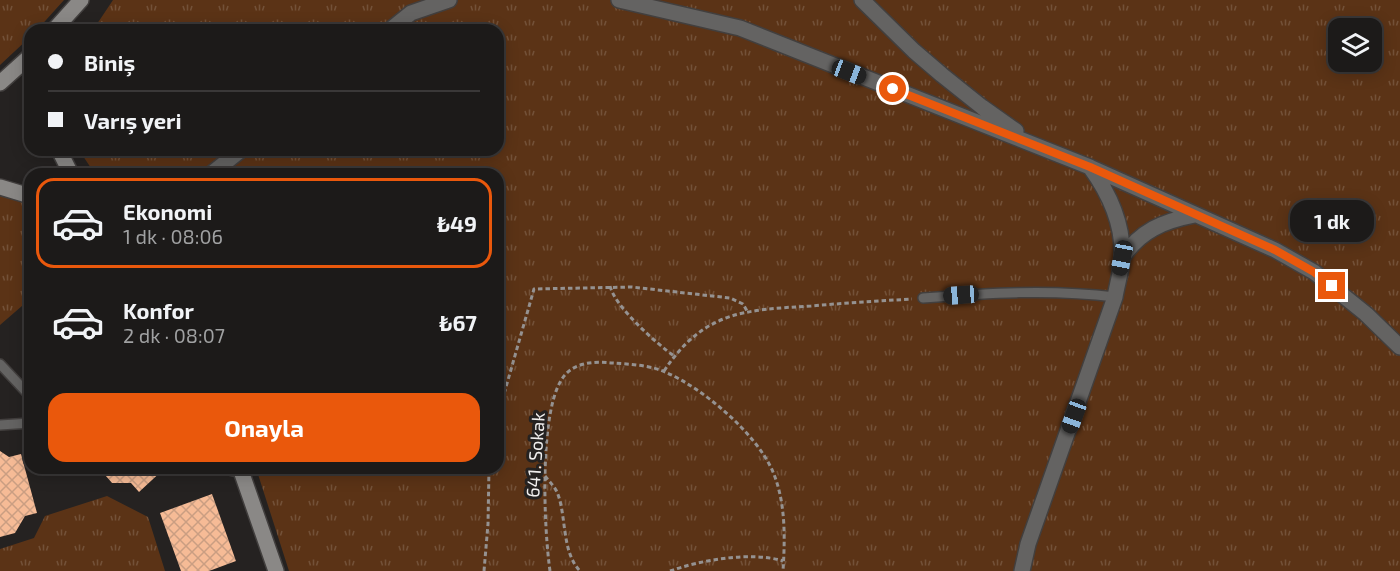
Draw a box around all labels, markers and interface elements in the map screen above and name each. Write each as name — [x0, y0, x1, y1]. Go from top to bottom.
map controls — [1328, 18, 1382, 72]
button: layers — [1328, 18, 1382, 72]
text: Biniş — [84, 49, 135, 75]
car — [829, 57, 869, 87]
route start — [879, 75, 906, 102]
text: Varış yeri — [84, 107, 182, 133]
icon: car — [51, 196, 105, 250]
text: Ekonomi — [123, 198, 212, 224]
callout: 1 dk — [1290, 199, 1374, 241]
text: 1 dk — [1314, 209, 1350, 233]
text: ₺49 — [437, 210, 477, 236]
text: 1 dk · 08:06 — [123, 224, 223, 248]
car — [1110, 239, 1134, 277]
route end — [1318, 272, 1345, 299]
car — [942, 285, 980, 305]
icon: car — [51, 295, 105, 349]
text: Konfor — [123, 297, 194, 323]
text: ₺67 — [439, 309, 477, 335]
text: 2 dk · 08:07 — [123, 323, 225, 347]
button: Onayla — [48, 393, 480, 462]
car — [1059, 396, 1089, 436]
street label: 641. Sokak — [521, 412, 549, 498]

